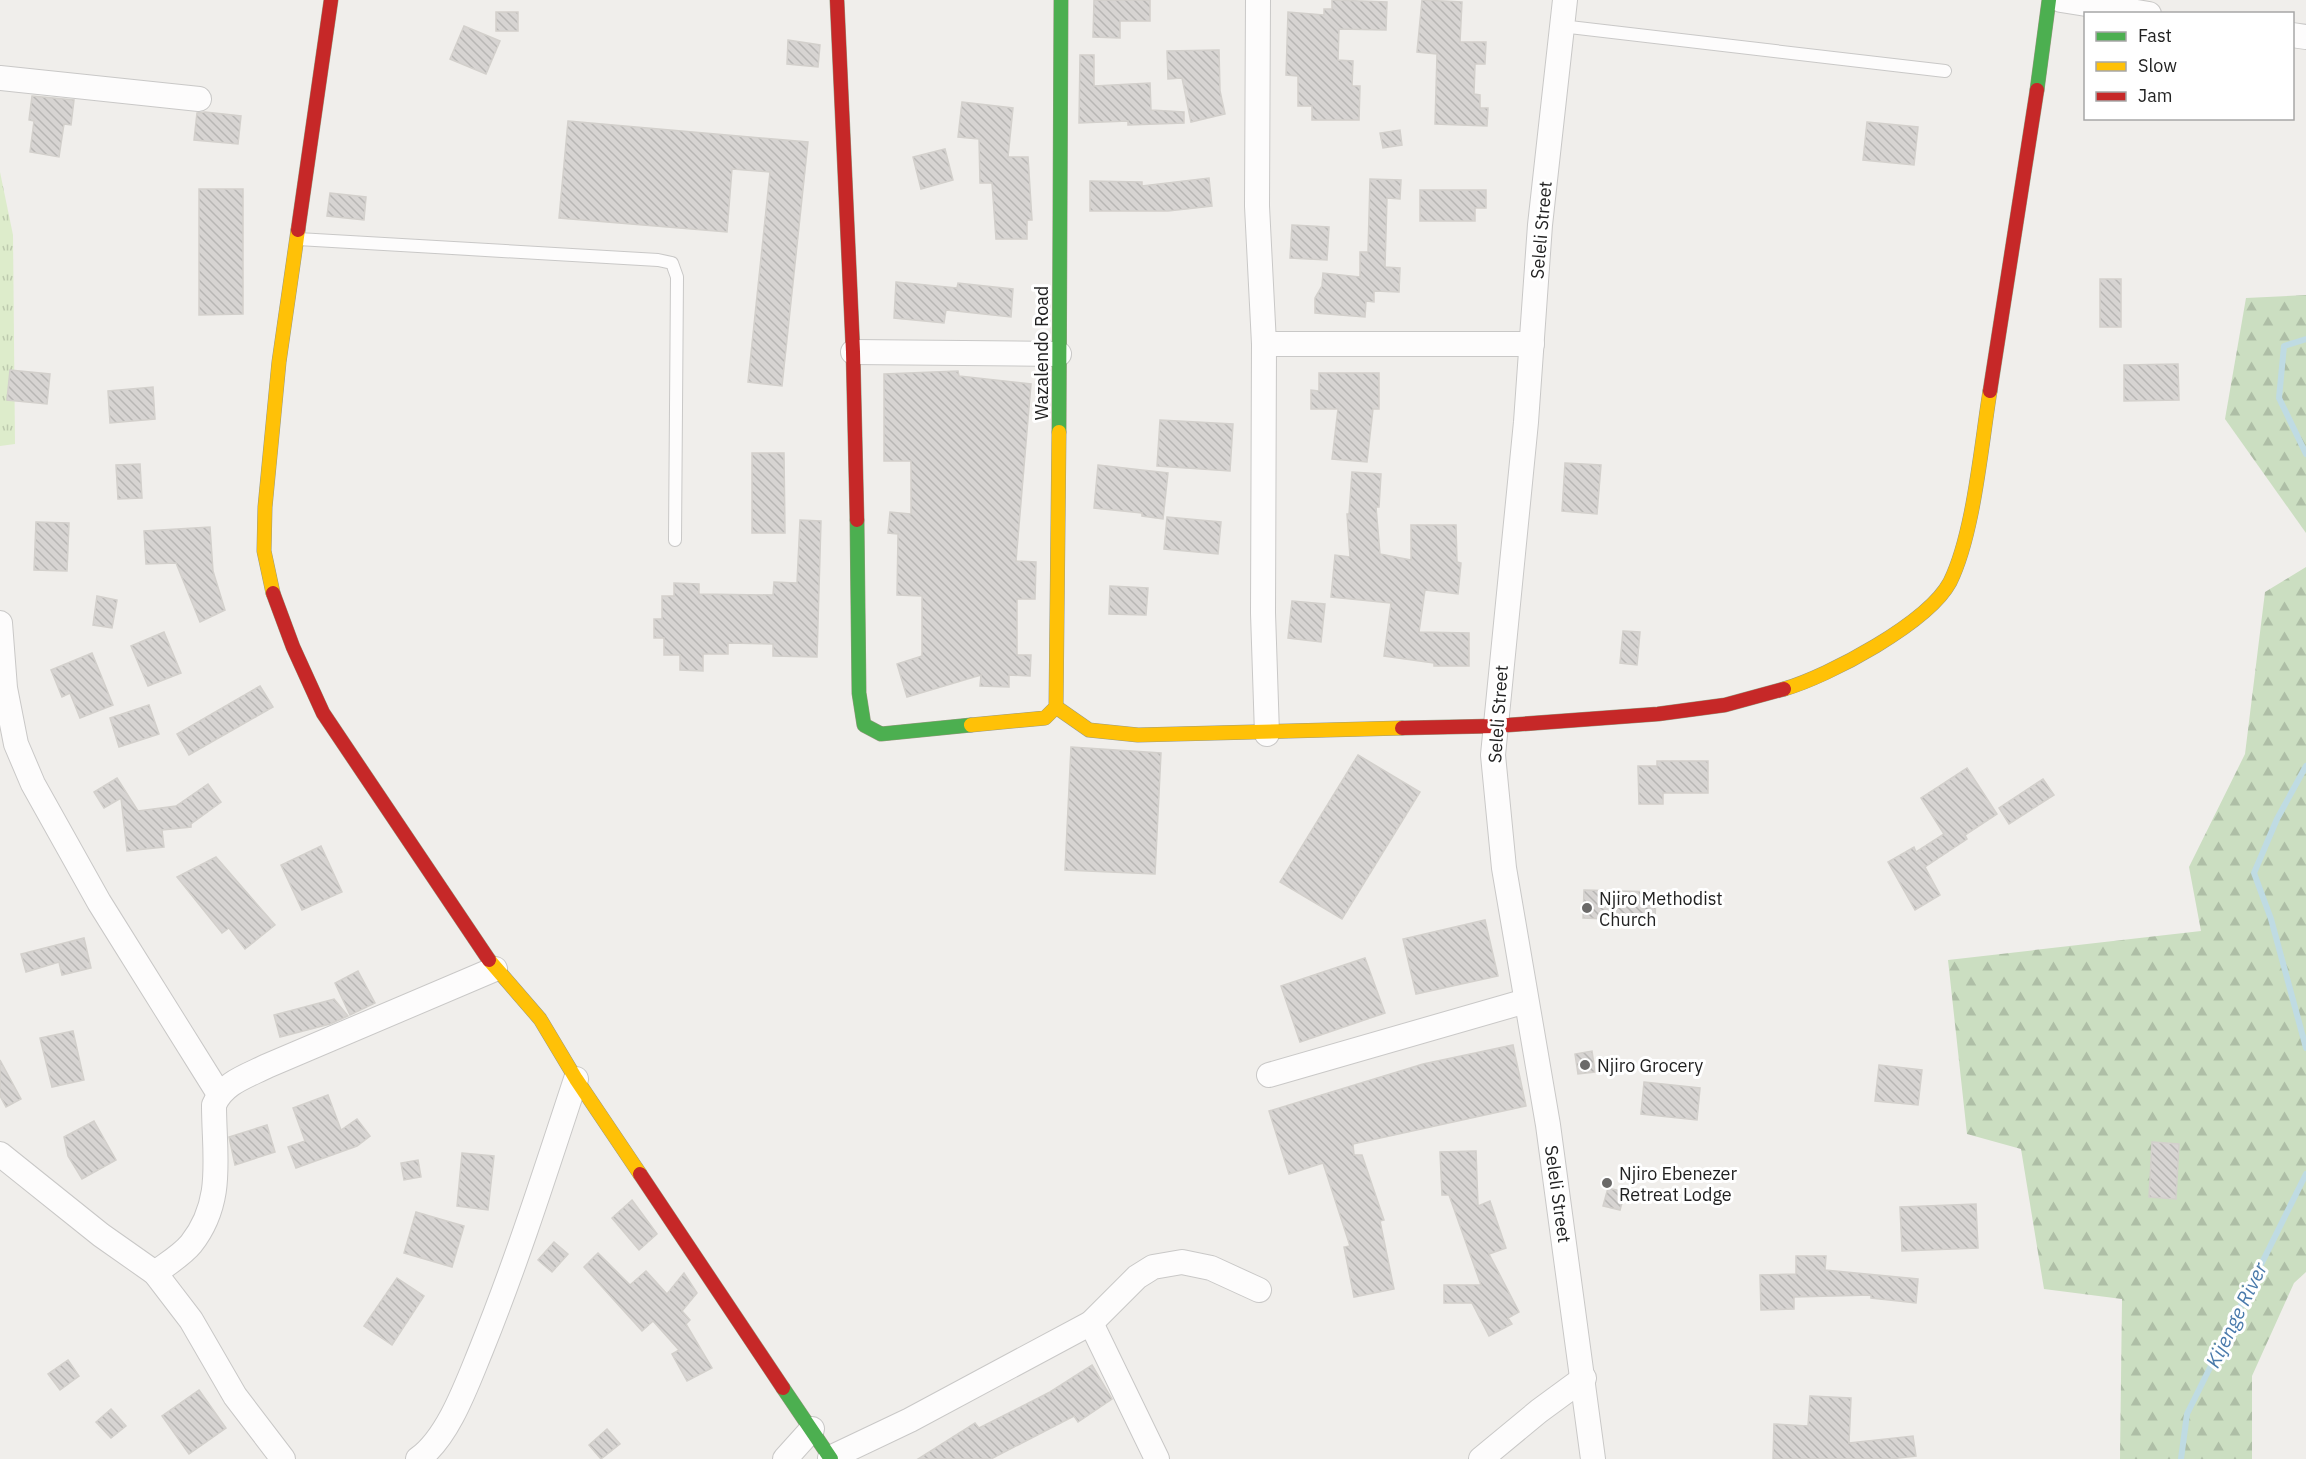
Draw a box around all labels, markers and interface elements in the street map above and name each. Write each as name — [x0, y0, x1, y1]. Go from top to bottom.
legend — [2084, 12, 2294, 120]
text: Fast — [2138, 24, 2172, 47]
text: Slow — [2138, 54, 2177, 77]
text: Jam — [2138, 84, 2173, 107]
street label: Seleli Street — [1525, 180, 1557, 280]
street label: Wazalendo Road — [1030, 286, 1053, 420]
street label: Seleli Street — [1483, 664, 1513, 764]
place label: Njiro Methodist Church — [1599, 887, 1723, 931]
marker: Njiro Methodist Church — [1580, 901, 1594, 915]
place label: Njiro Grocery — [1597, 1054, 1703, 1077]
marker: Njiro Grocery — [1578, 1058, 1592, 1072]
street label: Seleli Street — [1540, 1144, 1576, 1244]
place label: Njiro Ebenezer Retreat Lodge — [1619, 1162, 1737, 1206]
marker: Njiro Ebenezer Retreat Lodge — [1600, 1176, 1614, 1190]
water label: Kijenge River — [2199, 1257, 2273, 1372]

